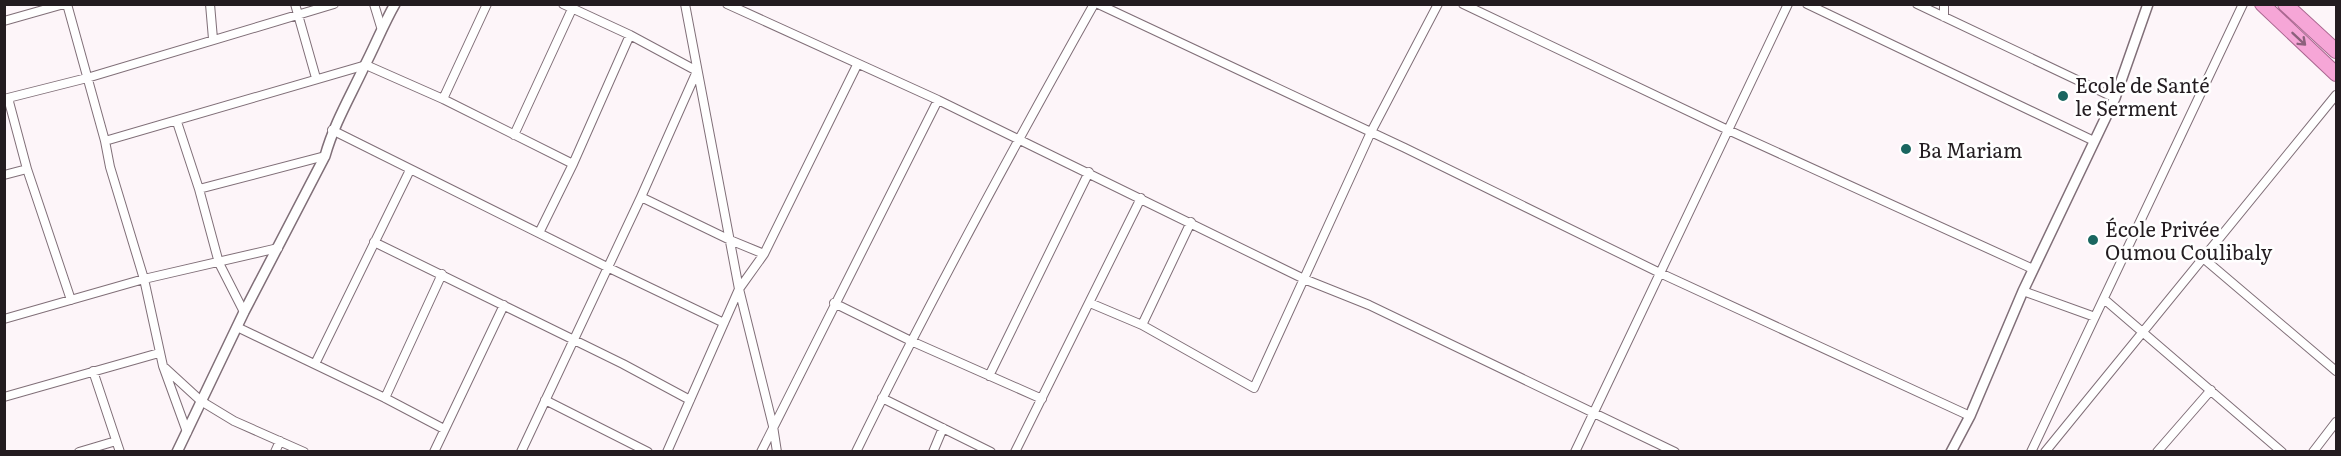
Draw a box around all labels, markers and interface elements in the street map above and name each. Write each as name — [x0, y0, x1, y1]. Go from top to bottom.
one-way arrow — [2291, 32, 2306, 46]
place label: Ecole de Santé le Serment — [2075, 69, 2210, 122]
marker: Ecole de Santé le Serment — [2056, 89, 2070, 103]
place label: Ba Mariam — [1918, 134, 2022, 164]
marker: Ba Mariam — [1899, 142, 1913, 156]
place label: École Privée Oumou Coulibaly — [2105, 213, 2273, 266]
marker: École Privée Oumou Coulibaly — [2086, 233, 2100, 247]

